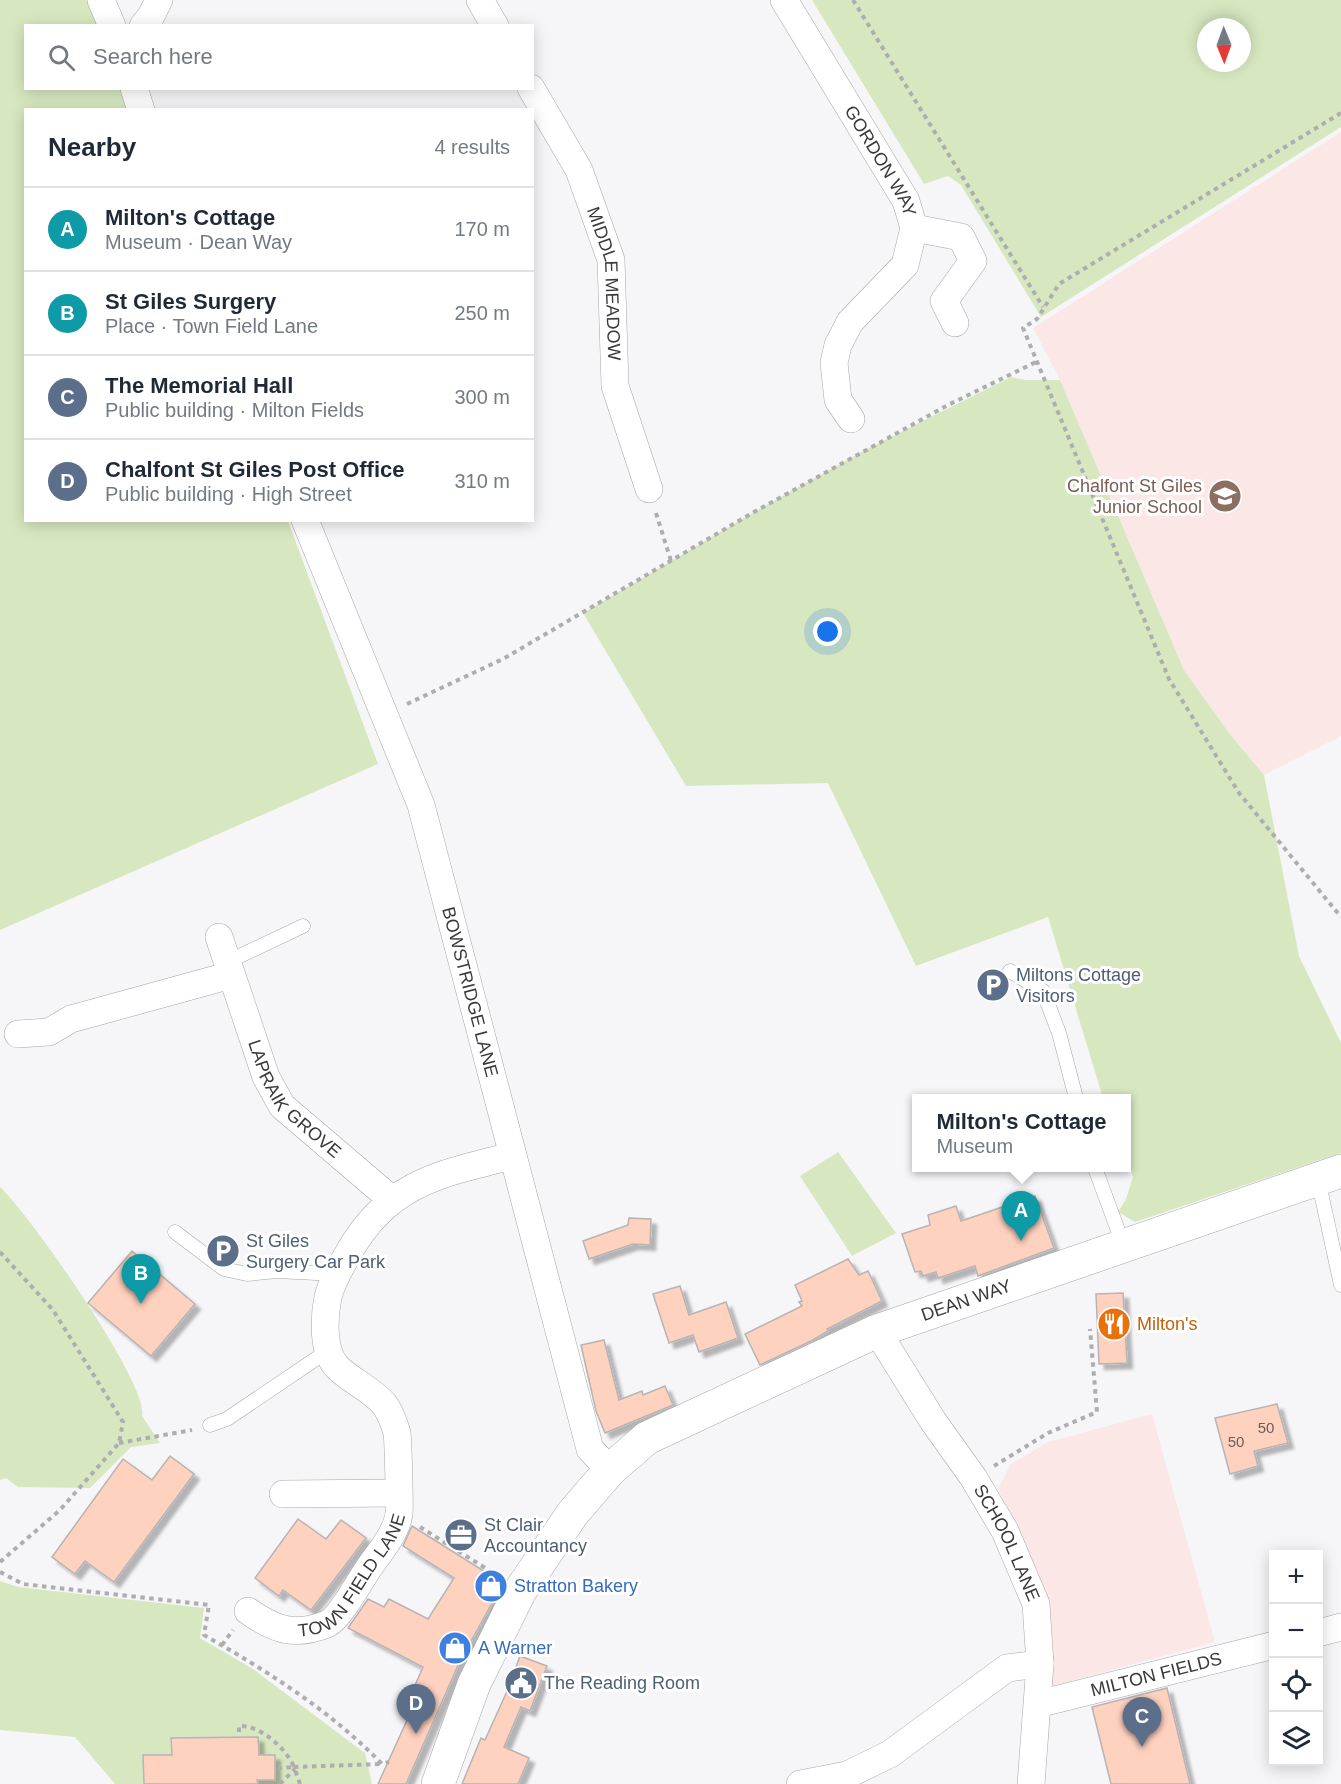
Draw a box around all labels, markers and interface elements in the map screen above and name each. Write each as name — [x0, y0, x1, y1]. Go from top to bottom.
north arrow — [1197, 18, 1251, 72]
search box — [24, 24, 534, 90]
icon: search — [45, 41, 78, 74]
text: Search here — [93, 44, 213, 69]
street label: GORDON WAY — [841, 102, 920, 219]
text: Nearby — [48, 132, 136, 162]
text: 4 results — [434, 136, 510, 158]
street label: MIDDLE MEADOW — [583, 204, 624, 361]
text: Milton's Cottage — [105, 205, 275, 230]
text: A — [60, 218, 75, 240]
text: 170 m — [454, 218, 510, 240]
text: Museum · Dean Way — [105, 231, 292, 253]
text: St Giles Surgery — [105, 289, 276, 314]
text: B — [60, 302, 75, 324]
text: 250 m — [454, 302, 510, 324]
text: Place · Town Field Lane — [105, 315, 318, 337]
text: The Memorial Hall — [105, 373, 293, 398]
text: C — [60, 386, 75, 408]
text: 300 m — [454, 386, 510, 408]
text: Public building · Milton Fields — [105, 399, 364, 421]
text: Chalfont St Giles Post Office — [105, 457, 404, 482]
text: D — [60, 470, 75, 492]
text: 310 m — [454, 470, 510, 492]
place label: Chalfont St Giles Junior School — [1067, 476, 1202, 517]
school or university icon: Chalfont St Giles Junior School — [1207, 478, 1243, 514]
text: Public building · High Street — [105, 483, 352, 505]
your location — [813, 617, 842, 646]
street label: BOWSTRIDGE LANE — [438, 905, 502, 1079]
place label: Miltons Cottage Visitors — [1016, 965, 1141, 1006]
parking icon: Miltons Cottage Visitors — [975, 967, 1011, 1003]
street label: LAPRAIK GROVE — [244, 1037, 345, 1162]
popup — [912, 1094, 1131, 1172]
text: Milton's Cottage — [936, 1109, 1107, 1134]
text: Museum — [936, 1135, 1013, 1157]
pin: A — [1002, 1192, 1040, 1241]
place label: St Giles Surgery Car Park — [246, 1231, 386, 1272]
parking icon: St Giles Surgery Car Park — [205, 1233, 241, 1269]
pin: B — [122, 1254, 160, 1304]
street label: DEAN WAY — [918, 1275, 1014, 1325]
restaurant icon: Milton's — [1096, 1306, 1132, 1342]
place label: Milton's — [1137, 1314, 1197, 1334]
house number: 50 — [1258, 1419, 1274, 1436]
house number: 50 — [1228, 1433, 1244, 1450]
street label: SCHOOL LANE — [970, 1481, 1044, 1604]
street label: TOWN FIELD LANE — [297, 1511, 409, 1641]
place label: St Clair Accountancy — [484, 1515, 587, 1556]
office icon: St Clair Accountancy — [443, 1517, 479, 1553]
map controls — [1269, 1550, 1323, 1766]
button: + — [1269, 1550, 1323, 1604]
shop icon: Stratton Bakery — [473, 1568, 509, 1604]
place label: Stratton Bakery — [514, 1576, 638, 1596]
button: − — [1269, 1604, 1323, 1658]
shop icon: A Warner — [437, 1630, 473, 1666]
place label: A Warner — [478, 1638, 552, 1658]
street label: MILTON FIELDS — [1089, 1648, 1224, 1700]
button: locate — [1269, 1658, 1323, 1712]
public building icon: The Reading Room — [503, 1665, 539, 1701]
place label: The Reading Room — [544, 1673, 700, 1693]
pin: D — [396, 1684, 436, 1734]
pin: C — [1122, 1698, 1162, 1747]
button: layers — [1269, 1712, 1323, 1766]

